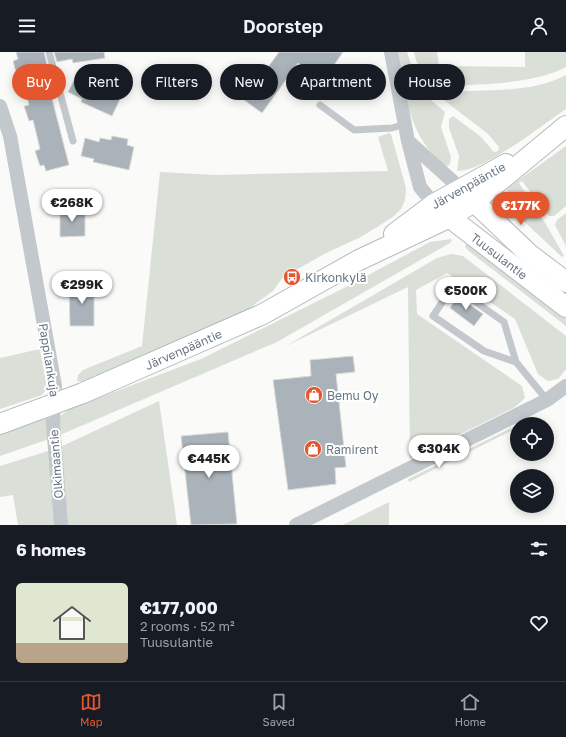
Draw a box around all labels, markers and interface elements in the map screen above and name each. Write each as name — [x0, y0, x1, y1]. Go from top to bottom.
icon: menu — [16, 15, 38, 37]
text: Doorstep — [243, 15, 323, 37]
icon: person — [528, 15, 550, 37]
chip: Buy — [12, 64, 66, 100]
chip: Rent — [74, 64, 133, 100]
chip: Filters — [141, 64, 212, 100]
chip: New — [220, 64, 278, 100]
chip: Apartment — [286, 64, 386, 100]
chip: House — [394, 64, 465, 100]
street label: Järvenpääntie — [428, 158, 508, 212]
pin: €268K — [44, 189, 100, 223]
pin: €177K — [493, 192, 549, 226]
text: €268K — [50, 194, 94, 210]
text: €177K — [501, 197, 541, 213]
street label: Tuusulantie — [468, 229, 531, 282]
bus stop icon: Kirkonkylä — [282, 267, 302, 287]
place label: Kirkonkylä — [305, 270, 367, 285]
pin: €299K — [54, 271, 110, 305]
text: €299K — [60, 276, 104, 292]
pin: €500K — [438, 277, 494, 311]
text: €500K — [444, 282, 488, 298]
street label: Pappilankuja — [36, 322, 62, 398]
street label: Järvenpääntie — [142, 326, 224, 372]
shop icon: Bemu Oy — [304, 385, 324, 405]
place label: Bemu Oy — [327, 388, 379, 403]
map controls — [510, 417, 554, 513]
button: locate — [510, 417, 554, 461]
street label: Olkimaantie — [46, 429, 66, 499]
pin: €304K — [411, 435, 467, 469]
shop icon: Ramirent — [303, 439, 323, 459]
text: €304K — [417, 440, 461, 456]
place label: Ramirent — [326, 442, 378, 457]
pin: €445K — [181, 445, 237, 479]
text: €445K — [188, 450, 230, 466]
button: layers — [510, 469, 554, 513]
icon: filters — [528, 538, 550, 560]
text: 6 homes — [16, 539, 86, 560]
text: €177,000 — [140, 597, 218, 618]
icon: home — [48, 599, 96, 647]
icon: heart — [528, 612, 550, 634]
text: 2 rooms · 52 m² — [140, 618, 235, 634]
text: Tuusulantie — [140, 634, 213, 650]
tab: Map — [80, 691, 103, 728]
tab: Saved — [263, 691, 295, 728]
tab: Home — [455, 691, 486, 728]

